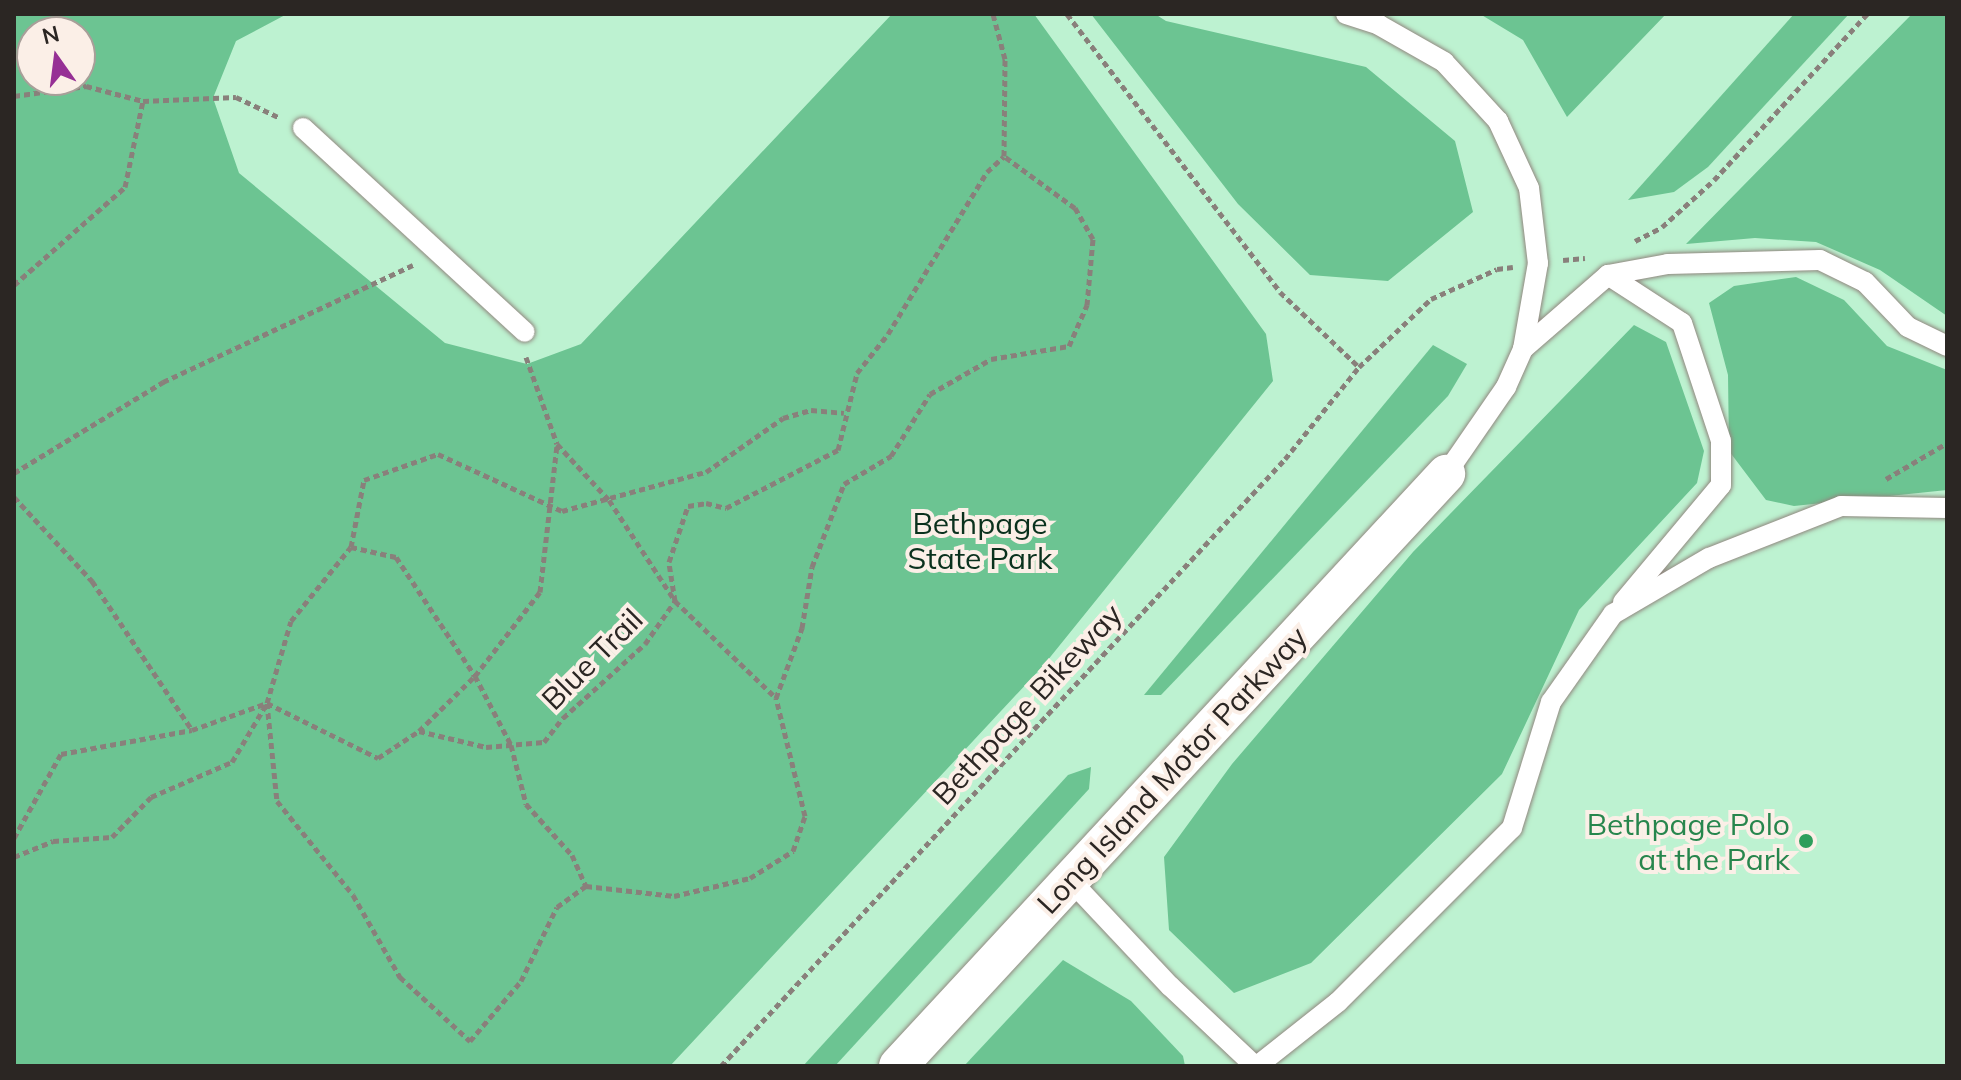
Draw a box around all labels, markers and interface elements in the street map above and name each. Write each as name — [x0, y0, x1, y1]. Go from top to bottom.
north arrow — [16, 16, 96, 96]
text: N — [39, 19, 62, 50]
park label: Bethpage State Park — [908, 505, 1052, 576]
street label: Bethpage Bikeway — [925, 596, 1129, 812]
street label: Blue Trail — [534, 601, 650, 717]
street label: Long Island Motor Parkway — [1030, 619, 1314, 921]
place label: Bethpage Polo at the Park — [1587, 806, 1790, 876]
marker: Bethpage Polo at the Park — [1797, 832, 1815, 850]

